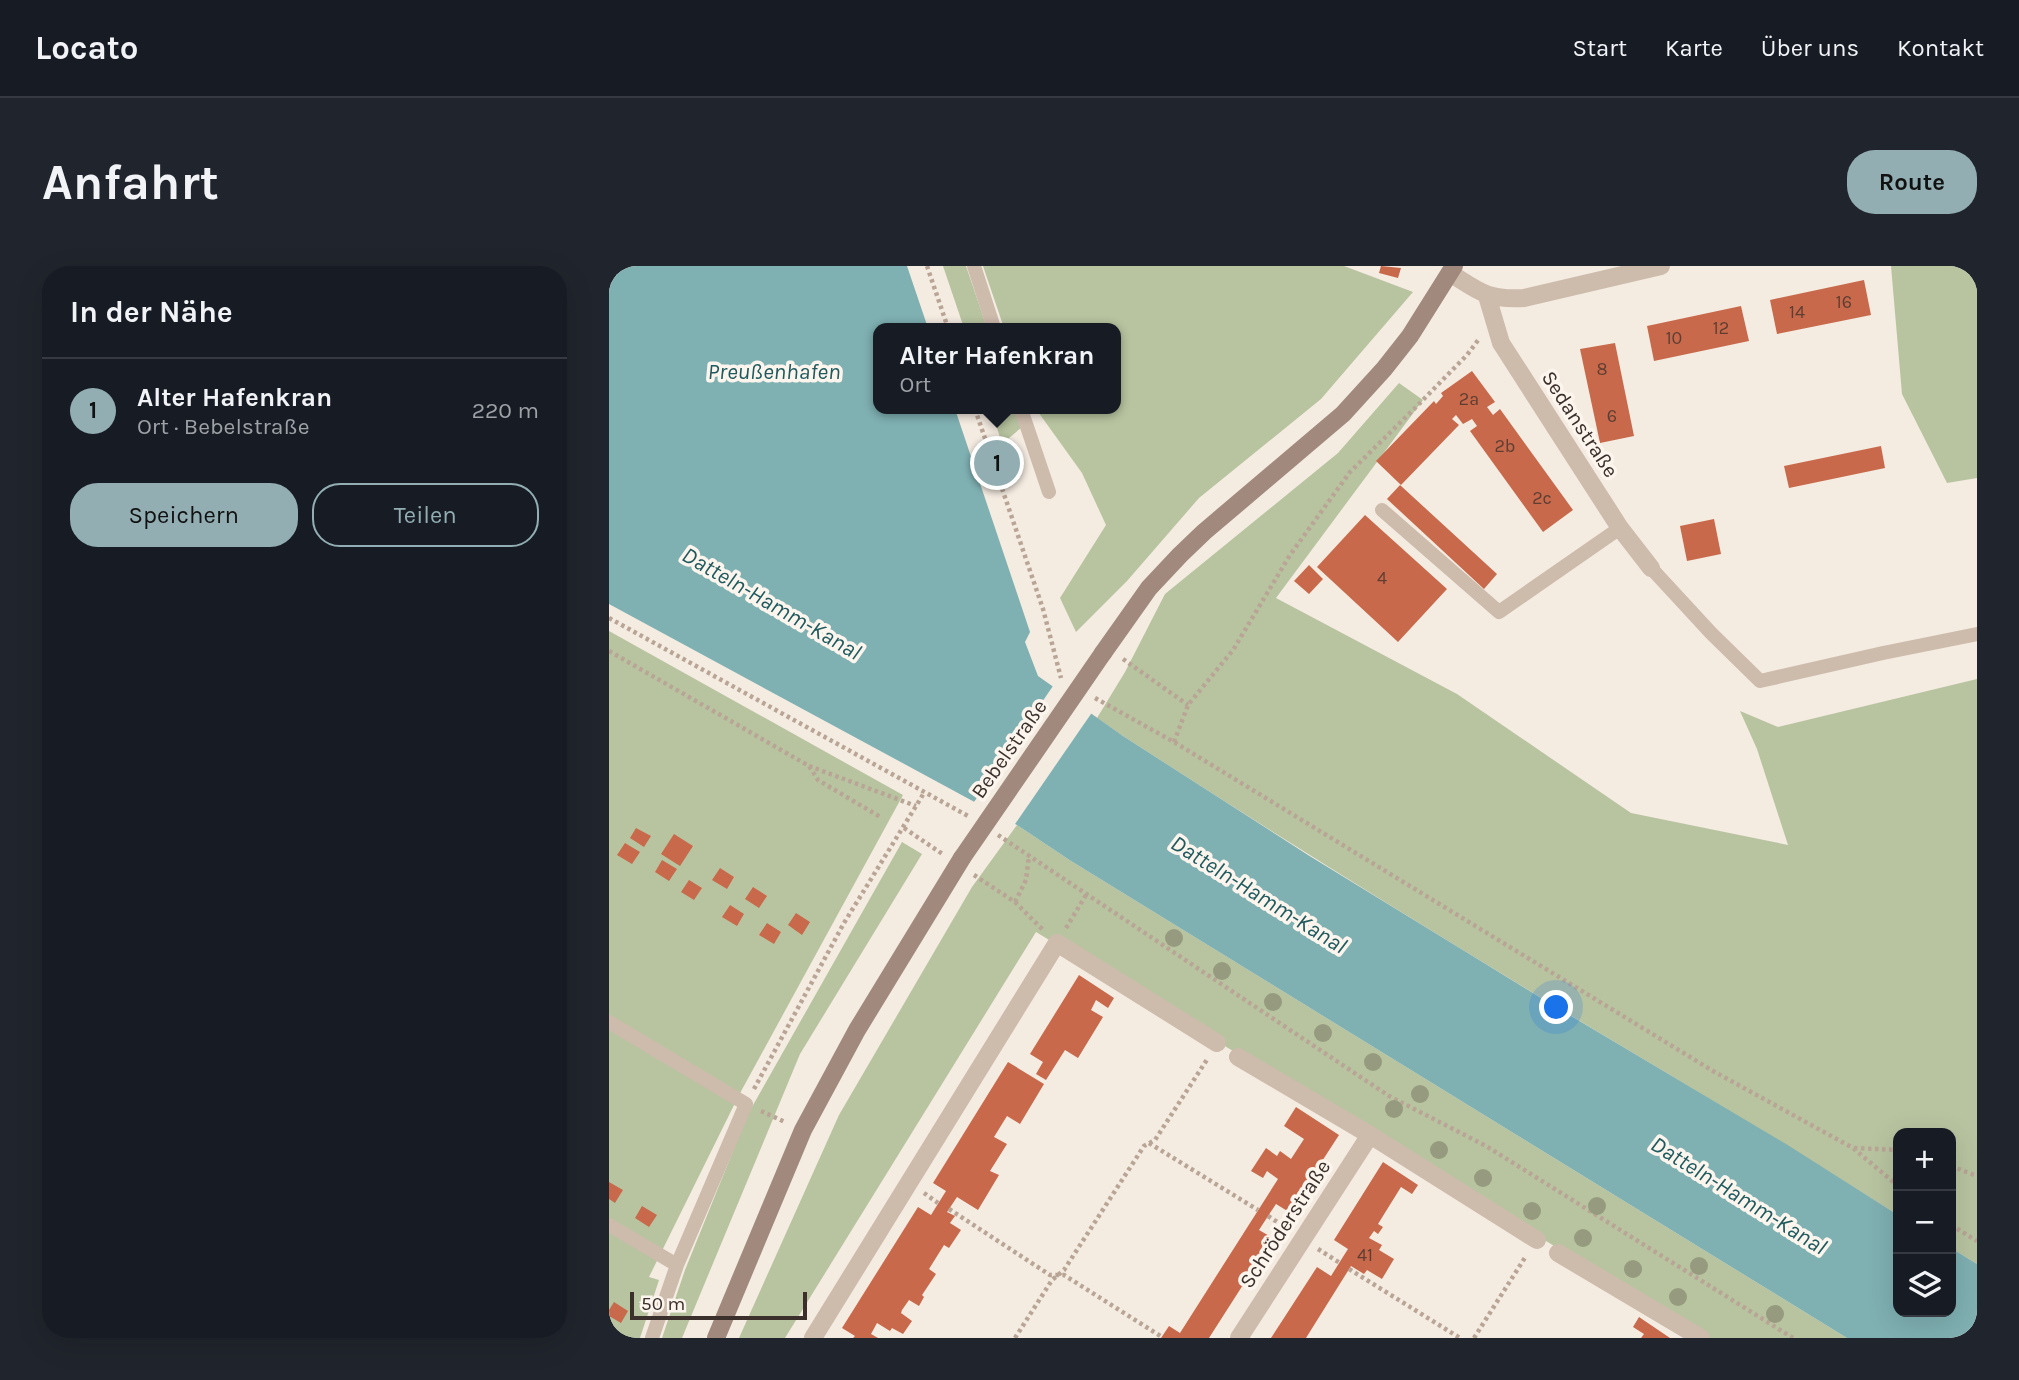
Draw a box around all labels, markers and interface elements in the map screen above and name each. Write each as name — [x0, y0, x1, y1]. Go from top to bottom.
text: Locato — [35, 29, 138, 67]
text: Start — [1573, 34, 1627, 62]
text: Karte — [1665, 34, 1723, 62]
text: Über uns — [1761, 34, 1859, 62]
text: Kontakt — [1897, 34, 1984, 62]
button: Route — [1847, 150, 1977, 214]
text: Anfahrt — [42, 154, 219, 211]
house number: 16 — [1836, 291, 1852, 313]
text: In der Nähe — [70, 294, 233, 330]
house number: 14 — [1789, 301, 1805, 323]
house number: 12 — [1713, 317, 1729, 339]
popup — [873, 323, 1121, 414]
house number: 10 — [1666, 327, 1682, 349]
text: Alter Hafenkran — [899, 340, 1095, 371]
water label: Preußenhafen — [708, 358, 840, 385]
house number: 8 — [1596, 358, 1608, 380]
street label: Sedanstraße — [1537, 366, 1623, 482]
text: Ort — [899, 371, 931, 398]
text: Alter Hafenkran — [137, 382, 332, 413]
house number: 2a — [1459, 388, 1479, 410]
text: 1 — [89, 397, 97, 424]
text: 220 m — [472, 397, 539, 424]
house number: 6 — [1607, 405, 1617, 427]
text: Ort · Bebelstraße — [137, 413, 309, 440]
house number: 2b — [1494, 435, 1516, 457]
pin: 1 — [974, 437, 1020, 489]
button: Speichern — [70, 483, 298, 547]
button: Teilen — [312, 483, 539, 547]
house number: 2c — [1532, 487, 1552, 509]
water label: Datteln-Hamm-Kanal — [677, 541, 866, 666]
house number: 4 — [1377, 567, 1387, 589]
street label: Bebelstraße — [966, 695, 1052, 803]
water label: Datteln-Hamm-Kanal — [1166, 829, 1352, 960]
your location — [1539, 990, 1573, 1024]
map controls — [1893, 1128, 1956, 1317]
button: + — [1893, 1128, 1956, 1191]
water label: Datteln-Hamm-Kanal — [1646, 1130, 1832, 1261]
street label: Schröderstraße — [1235, 1155, 1335, 1293]
button: − — [1893, 1191, 1956, 1254]
house number: 41 — [1357, 1244, 1373, 1266]
button: layers — [1893, 1254, 1956, 1317]
scale bar — [630, 1289, 807, 1321]
text: 50 m — [641, 1293, 685, 1315]

